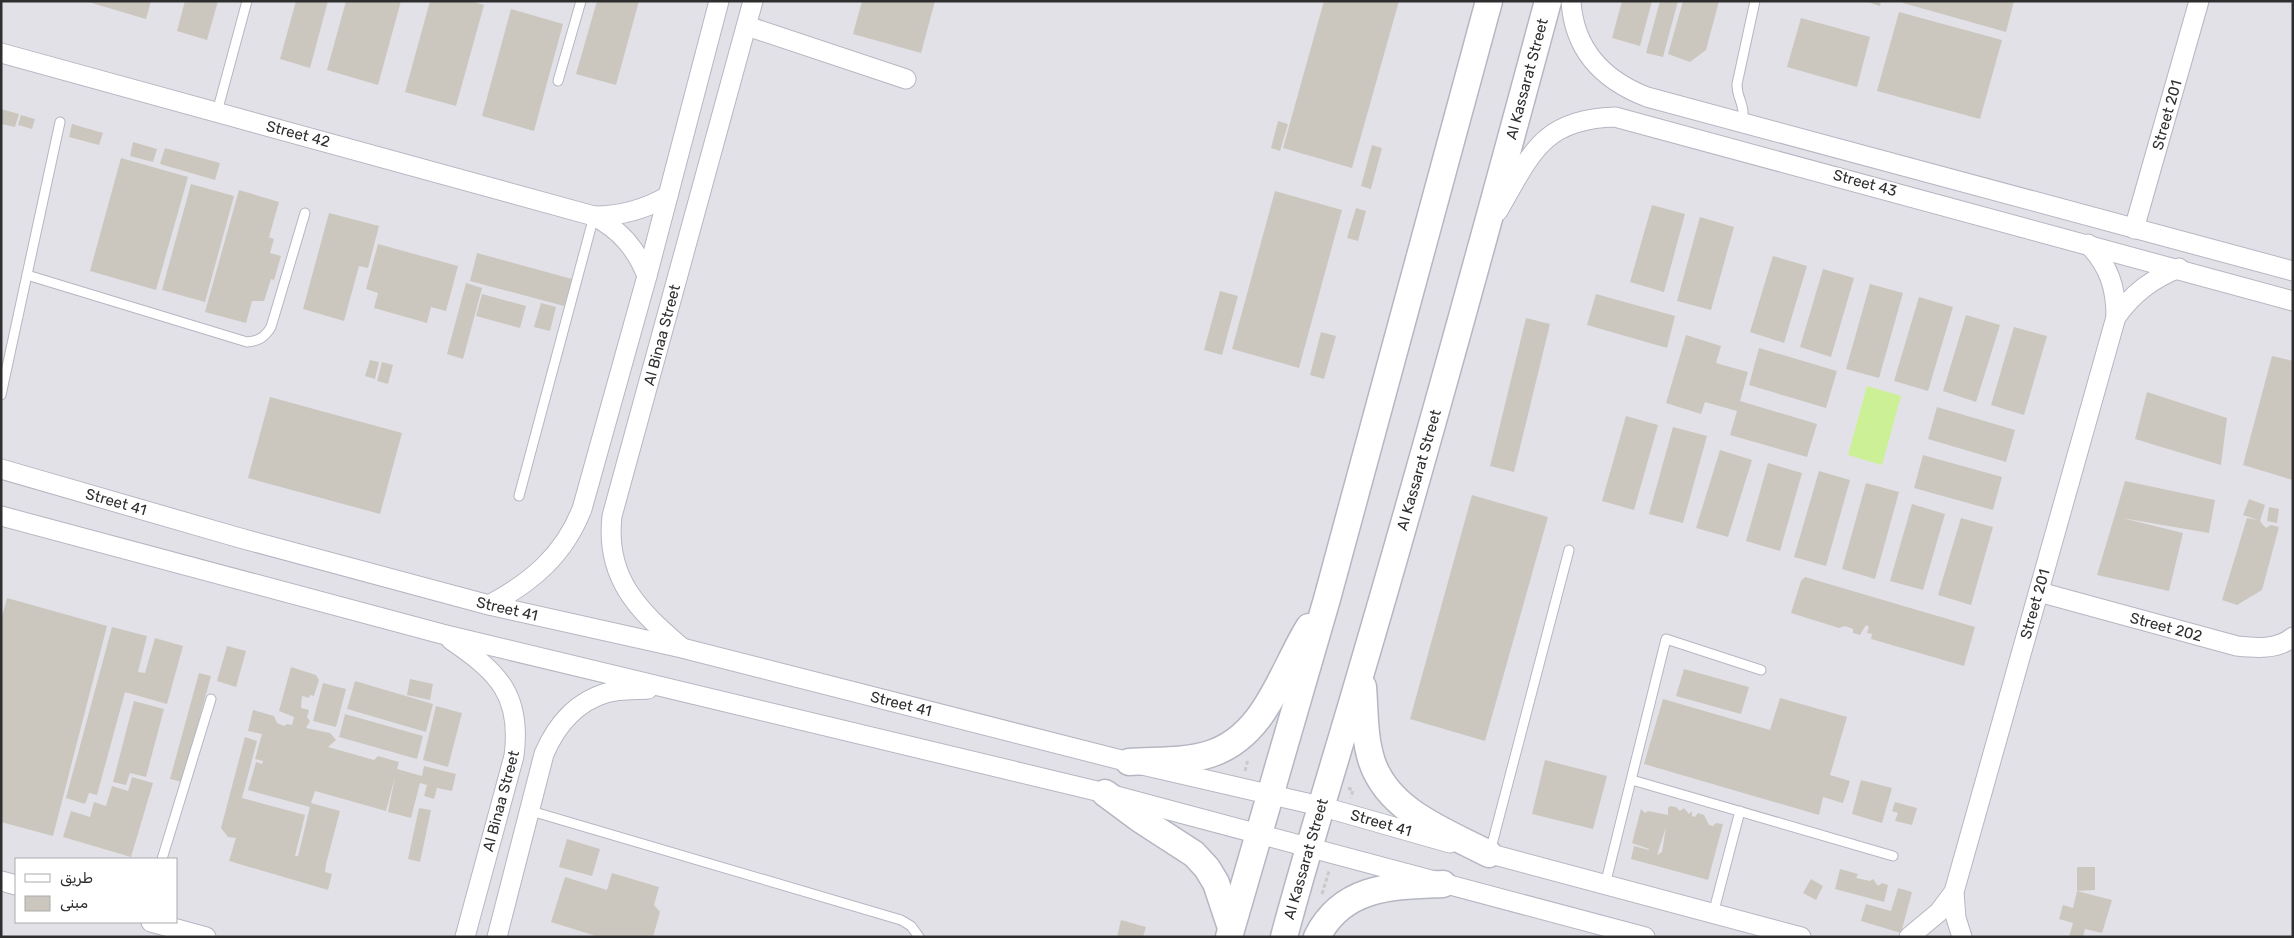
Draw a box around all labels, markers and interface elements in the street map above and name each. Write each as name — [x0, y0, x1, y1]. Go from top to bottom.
street label: Al Kassarat Street — [1502, 16, 1552, 142]
street label: Street 201 — [2148, 78, 2186, 152]
street label: Street 42 — [264, 117, 332, 151]
street label: Street 43 — [1831, 166, 1899, 200]
street label: Al Binaa Street — [640, 282, 684, 387]
street label: Al Kassarat Street — [1393, 407, 1445, 532]
street label: Street 41 — [83, 485, 149, 519]
street label: Street 201 — [2016, 567, 2054, 641]
street label: Street 41 — [475, 593, 539, 625]
street label: Street 202 — [2128, 609, 2204, 645]
street label: Street 41 — [869, 688, 933, 720]
street label: Al Binaa Street — [479, 748, 523, 853]
street label: Al Kassarat Street — [1280, 796, 1332, 921]
street label: Street 41 — [1348, 806, 1414, 840]
legend — [15, 858, 178, 923]
text: طريق — [60, 869, 93, 887]
text: مبنى — [60, 894, 88, 912]

